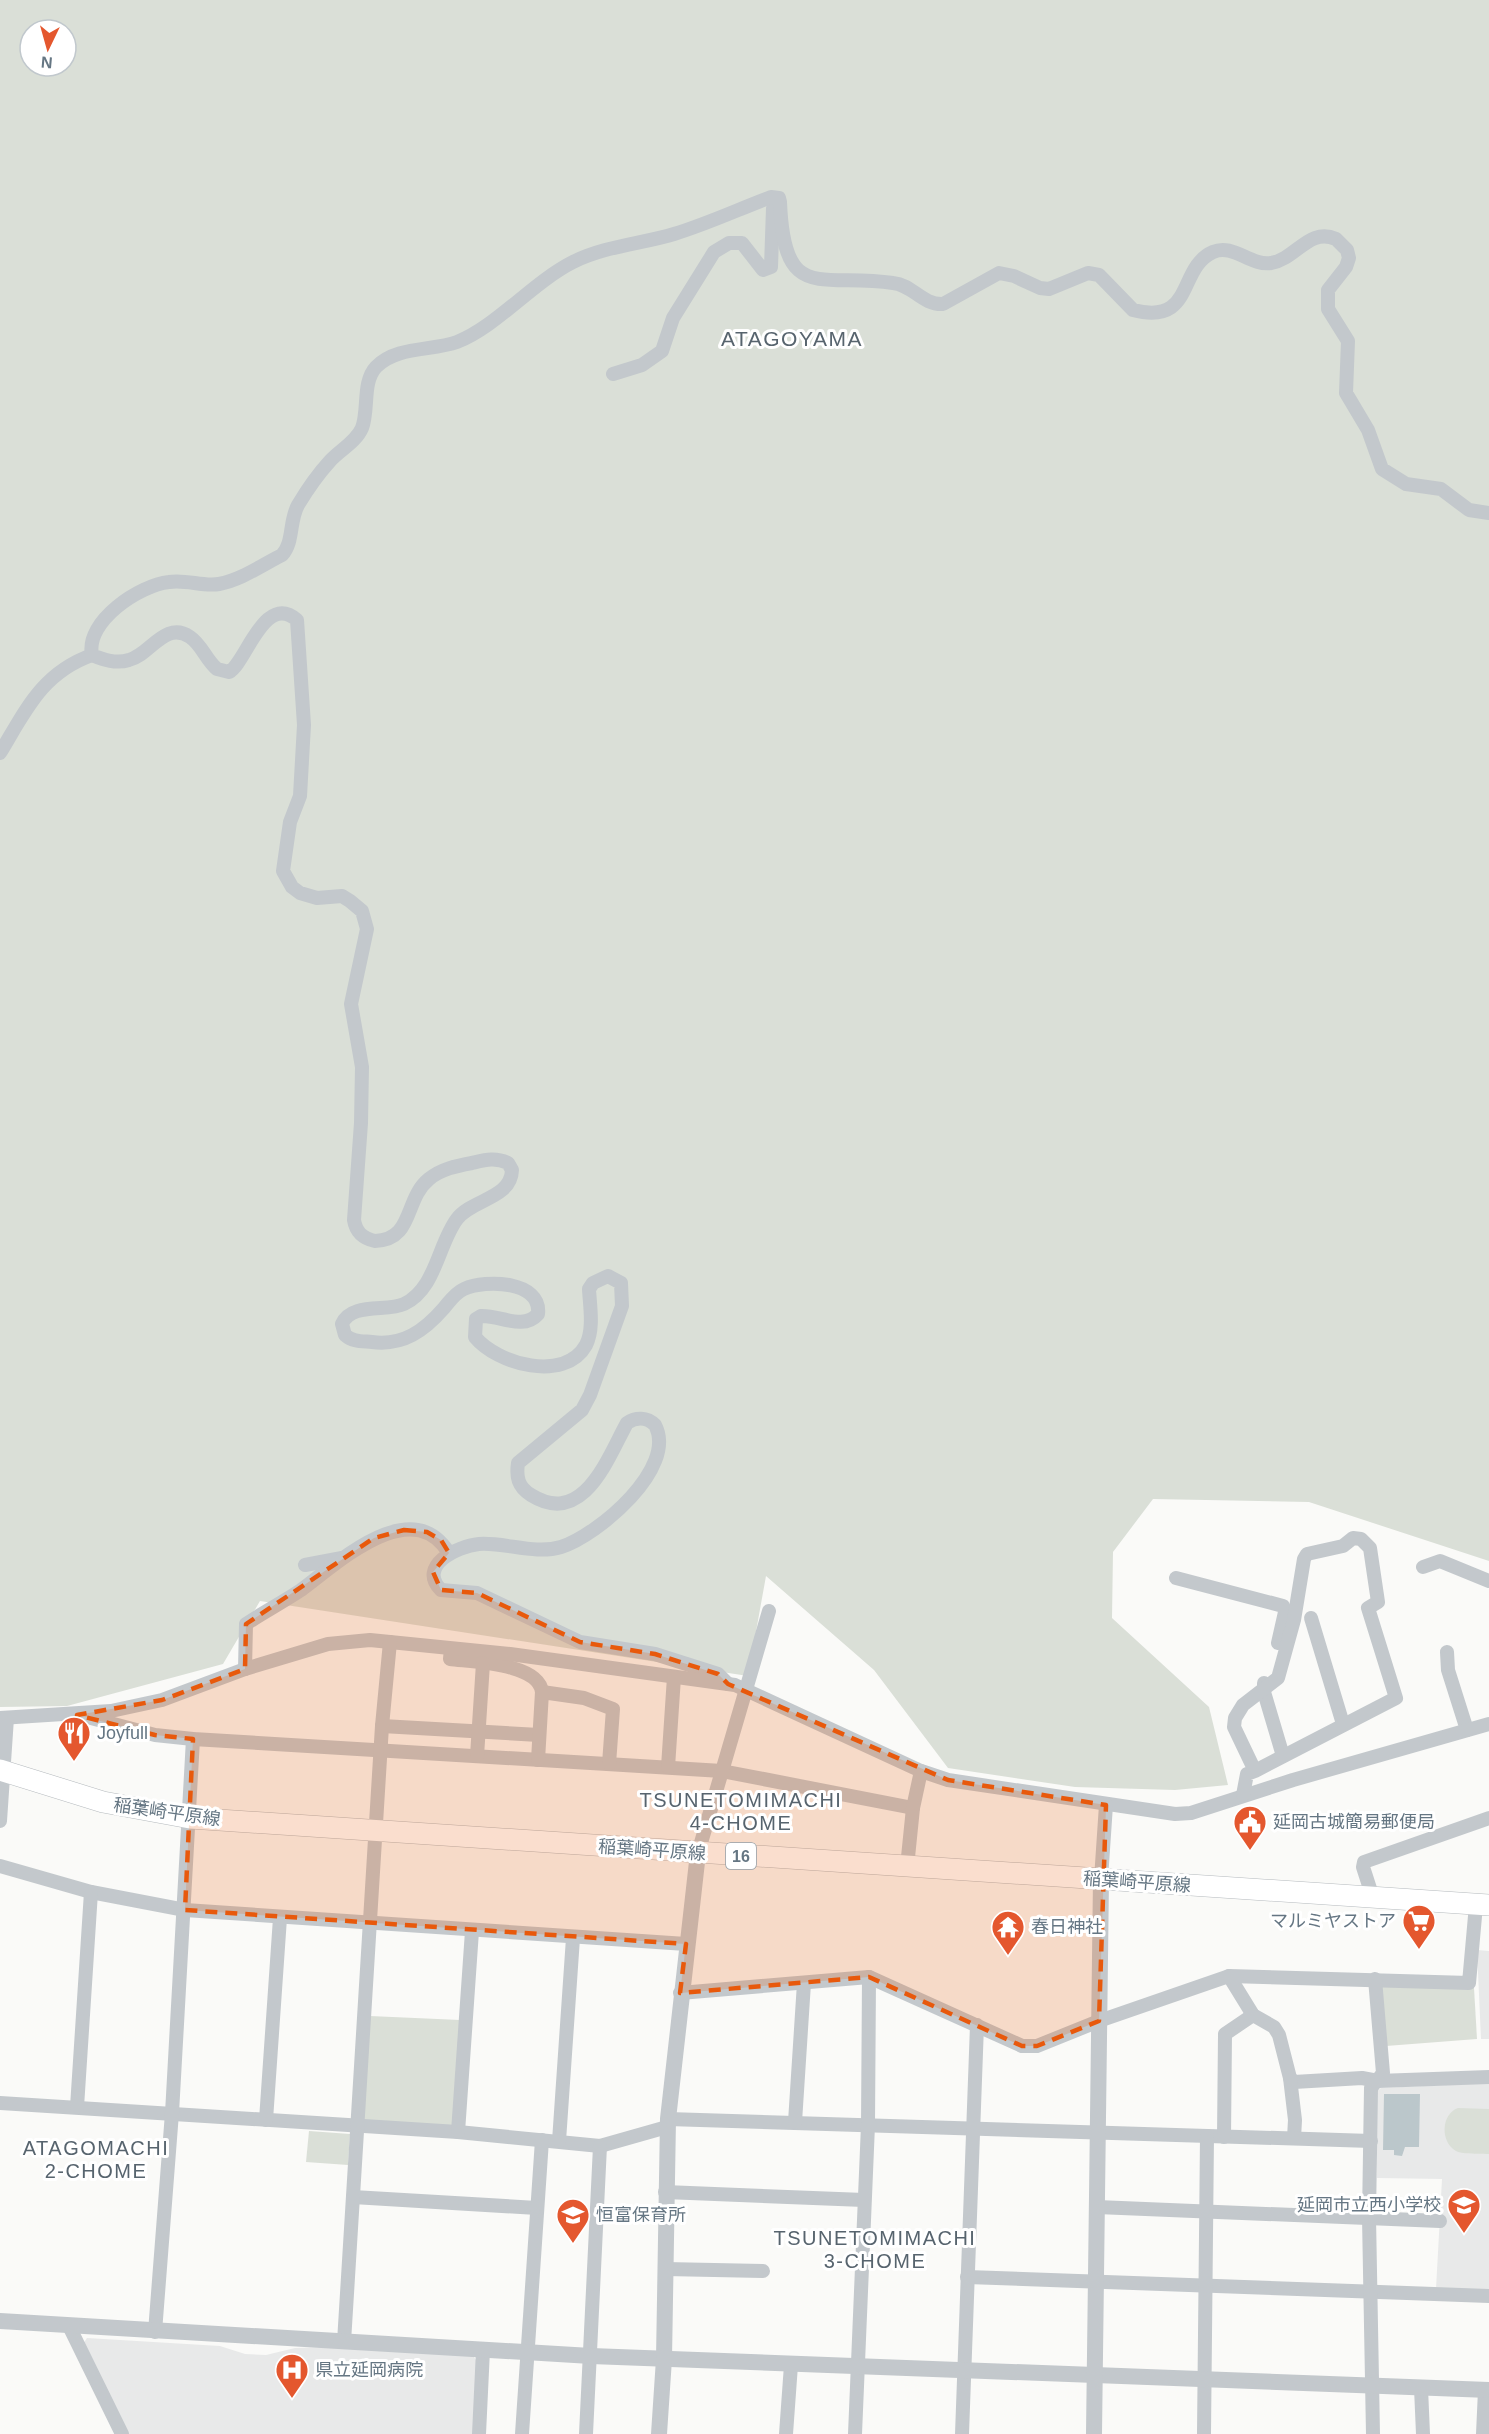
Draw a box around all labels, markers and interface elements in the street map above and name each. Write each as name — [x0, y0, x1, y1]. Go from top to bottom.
north arrow — [18, 18, 78, 78]
text: N — [40, 53, 53, 71]
district label: ATAGOYAMA — [721, 327, 863, 350]
restaurant icon: Joyfull — [56, 1715, 92, 1762]
place label: Joyfull — [97, 1723, 148, 1743]
district label: TSUNETOMIMACHI 4-CHOME — [640, 1789, 842, 1834]
street label: 稲葉崎平原線 — [112, 1795, 222, 1829]
public building icon: 延岡古城簡易郵便局 — [1232, 1804, 1268, 1851]
place label: 延岡古城簡易郵便局 — [1273, 1812, 1435, 1832]
street label: 稲葉崎平原線 — [597, 1836, 707, 1864]
road number: 16 — [726, 1843, 756, 1869]
street label: 稲葉崎平原線 — [1082, 1868, 1192, 1896]
supermarket icon: マルミヤストア — [1401, 1903, 1437, 1950]
temple icon: 春日神社 — [990, 1909, 1026, 1956]
place label: マルミヤストア — [1270, 1911, 1396, 1931]
place label: 春日神社 — [1031, 1917, 1103, 1937]
district label: ATAGOMACHI 2-CHOME — [23, 2137, 169, 2182]
school or university icon: 延岡市立西小学校 — [1446, 2187, 1482, 2234]
place label: 延岡市立西小学校 — [1297, 2195, 1441, 2215]
school or university icon: 恒富保育所 — [555, 2197, 591, 2244]
place label: 恒富保育所 — [596, 2205, 686, 2225]
district label: TSUNETOMIMACHI 3-CHOME — [774, 2227, 976, 2272]
hospital icon: 県立延岡病院 — [274, 2352, 310, 2399]
place label: 県立延岡病院 — [315, 2360, 423, 2380]

